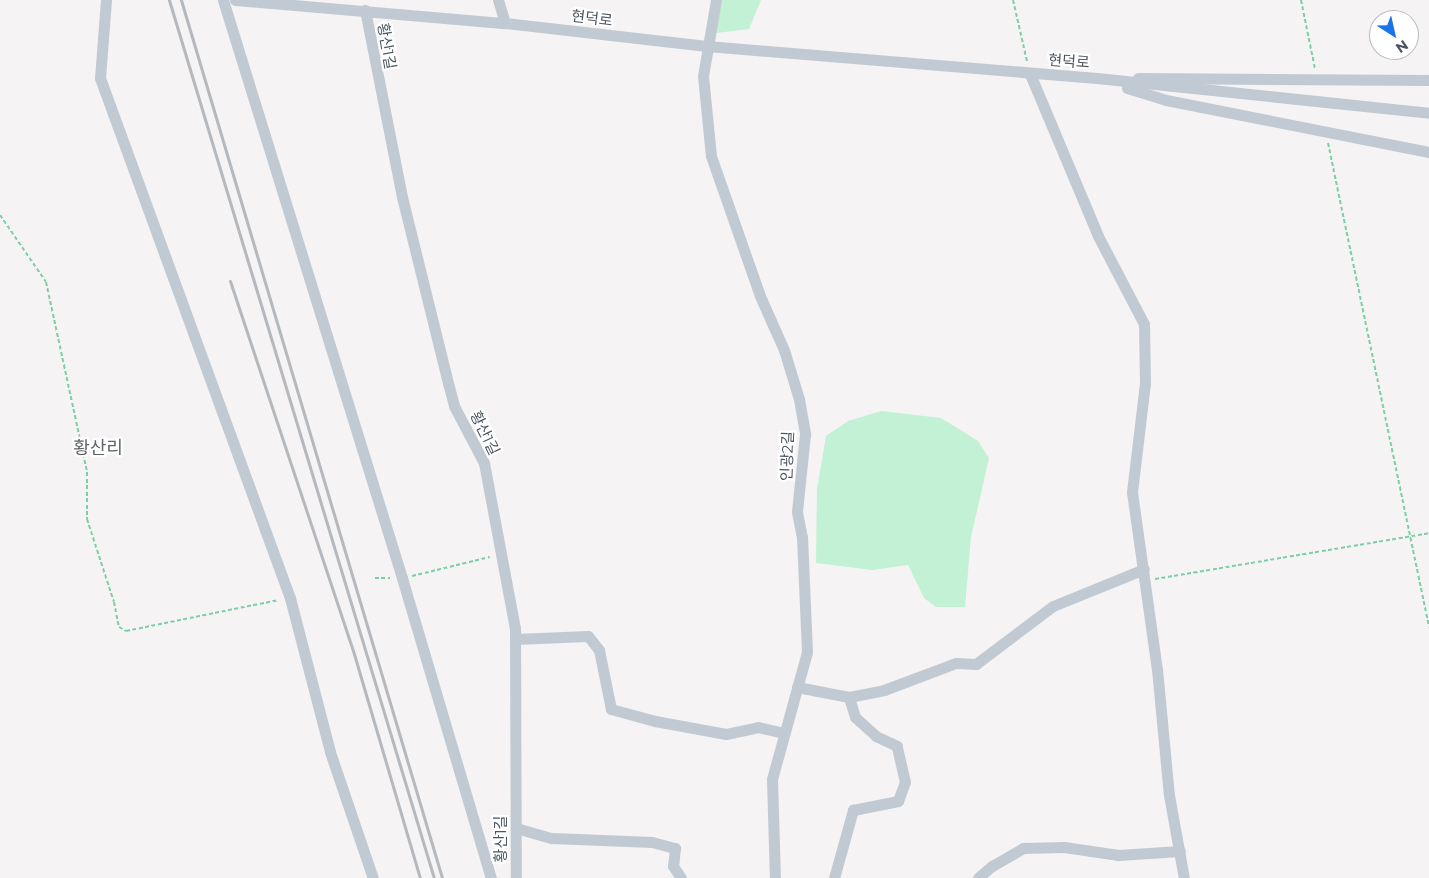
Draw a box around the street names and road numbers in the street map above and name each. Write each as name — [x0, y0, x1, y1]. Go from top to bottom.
street label: 현덕로 — [570, 7, 614, 29]
street label: 황산1길 — [374, 21, 400, 71]
street label: 현덕로 — [1048, 51, 1090, 71]
street label: 황산1길 — [467, 408, 503, 458]
street label: 인광2길 — [777, 431, 797, 481]
street label: 황산1길 — [492, 816, 510, 862]

